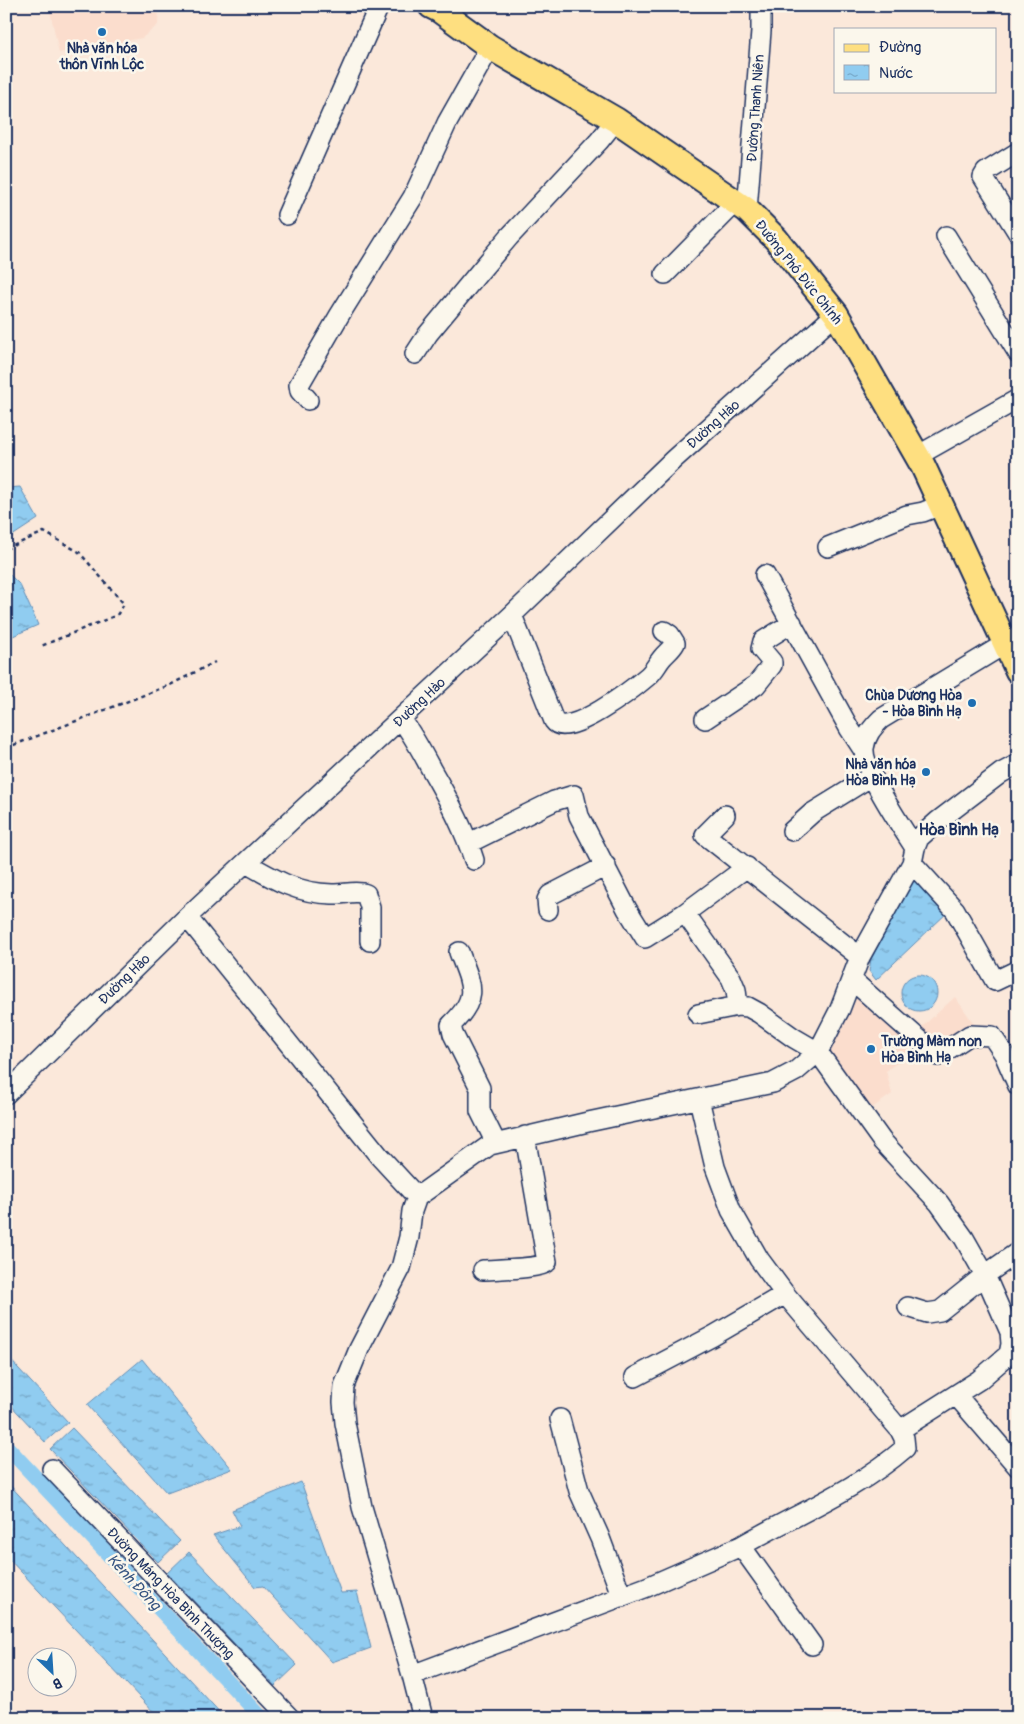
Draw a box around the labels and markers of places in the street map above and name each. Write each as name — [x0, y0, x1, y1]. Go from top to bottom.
marker: Nhà văn hóa thôn Vĩnh Lộc — [96, 26, 108, 38]
place label: Nhà văn hóa thôn Vĩnh Lộc — [59, 40, 144, 73]
place label: Chùa Dương Hòa - Hòa Bình Hạ — [865, 687, 962, 720]
marker: Chùa Dương Hòa - Hòa Bình Hạ — [966, 697, 978, 709]
place label: Nhà văn hóa Hòa Bình Hạ — [845, 756, 916, 789]
marker: Nhà văn hóa Hòa Bình Hạ — [920, 766, 932, 778]
place label: Trường Màm non Hòa Bình Hạ — [880, 1033, 982, 1066]
marker: Trường Màm non Hòa Bình Hạ — [865, 1043, 877, 1055]

